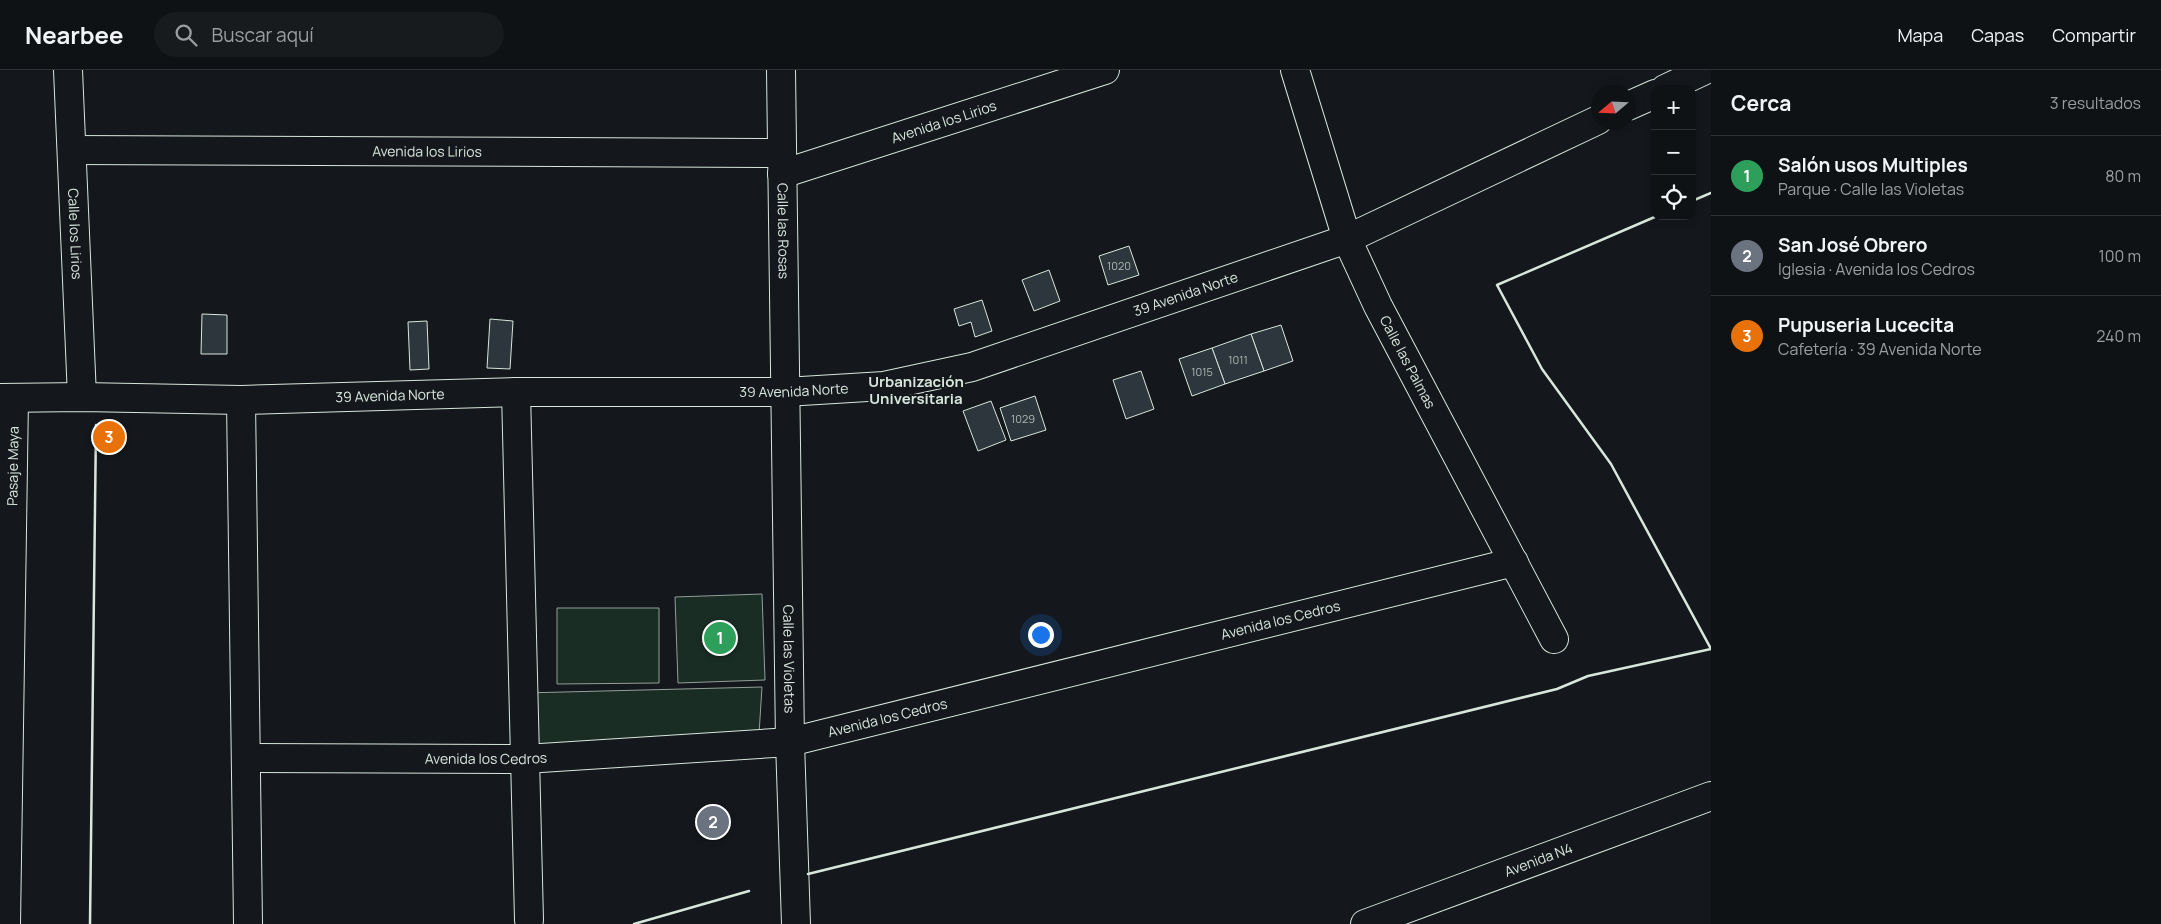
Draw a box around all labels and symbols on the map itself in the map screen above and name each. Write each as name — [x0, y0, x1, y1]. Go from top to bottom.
north arrow — [1591, 85, 1636, 130]
street label: Avenida los Lirios — [889, 96, 999, 147]
street label: Avenida los Lirios — [372, 141, 482, 161]
street label: Calle las Rosas — [774, 183, 794, 279]
street label: Calle los Lirios — [64, 188, 87, 280]
house number: 1020 — [1107, 258, 1131, 273]
street label: 39 Avenida Norte — [1131, 267, 1240, 320]
street label: Calle las Palmas — [1376, 312, 1440, 412]
house number: 1011 — [1228, 352, 1248, 367]
house number: 1015 — [1191, 364, 1213, 379]
district label: Urbanización Universitaria — [868, 371, 964, 409]
street label: 39 Avenida Norte — [739, 378, 849, 401]
street label: 39 Avenida Norte — [335, 384, 445, 406]
house number: 1029 — [1011, 411, 1035, 426]
pin: 3 — [93, 418, 125, 456]
street label: Pasaje Maya — [2, 426, 23, 506]
street label: Avenida los Cedros — [1219, 596, 1342, 644]
street label: Calle las Violetas — [779, 605, 800, 713]
pin: 1 — [704, 619, 736, 657]
your location — [1028, 622, 1054, 648]
street label: Avenida los Cedros — [826, 693, 949, 741]
street label: Avenida los Cedros — [425, 748, 548, 768]
pin: 2 — [697, 803, 729, 841]
street label: Avenida N4 — [1502, 838, 1575, 881]

